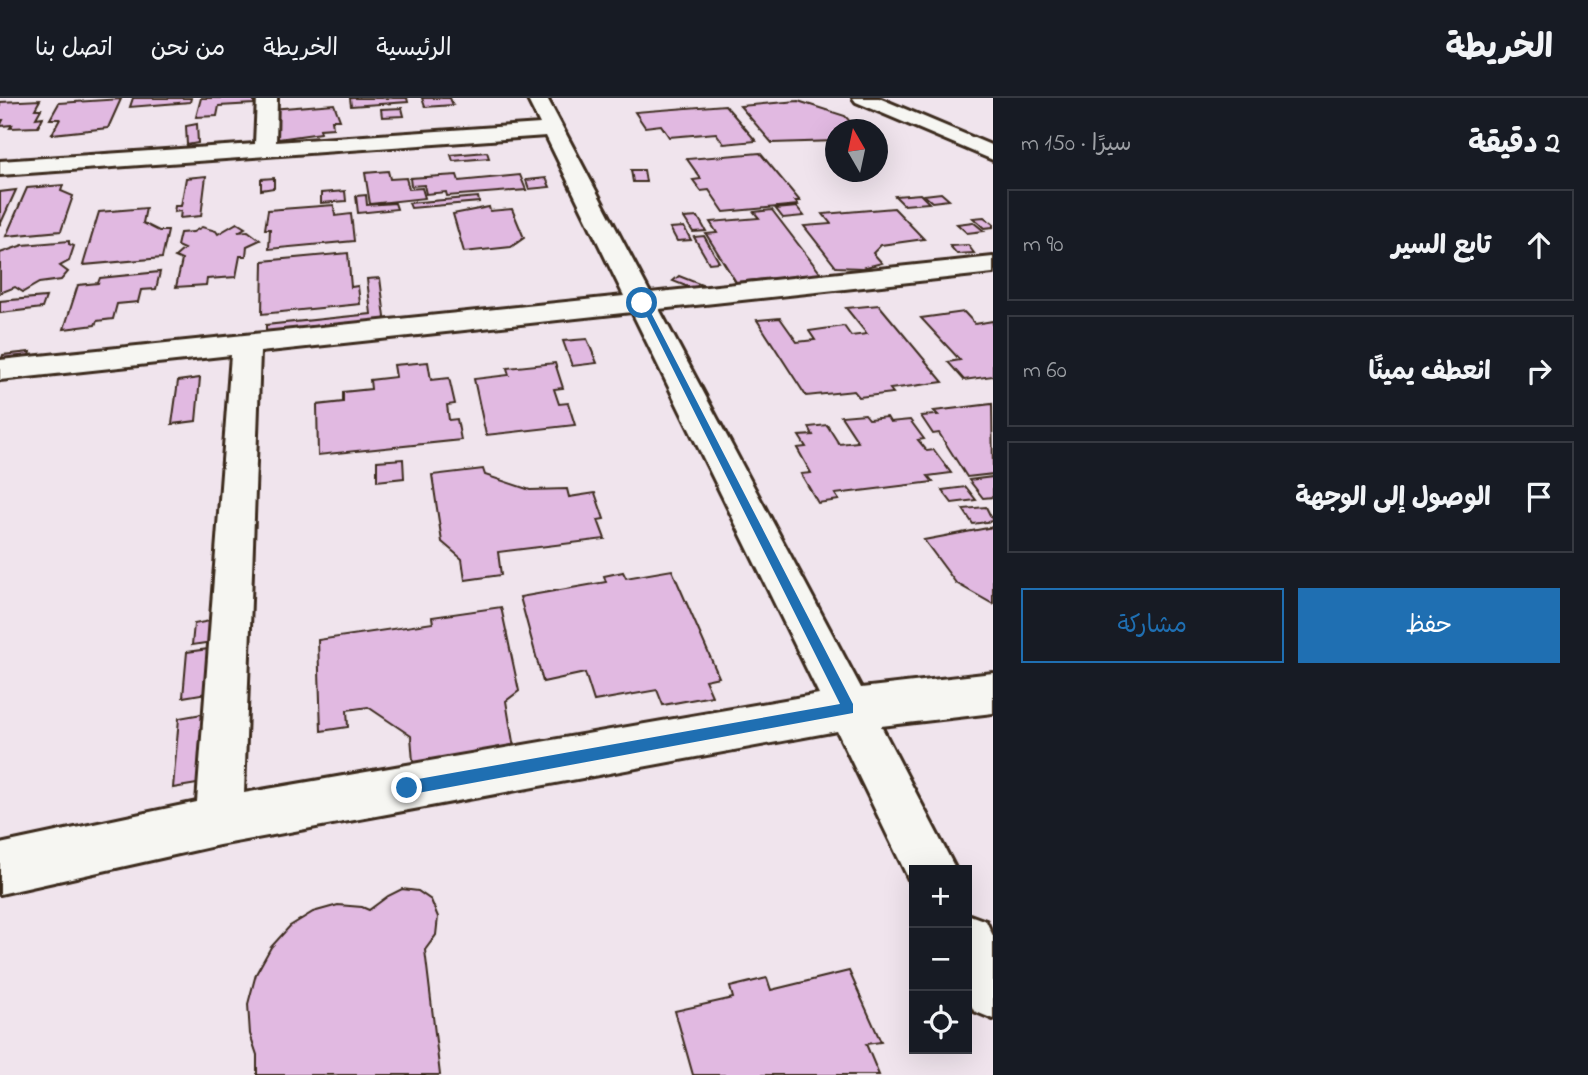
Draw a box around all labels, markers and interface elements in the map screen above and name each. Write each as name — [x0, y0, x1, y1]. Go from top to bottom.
text: الخريطة — [1446, 25, 1553, 73]
text: اتصل بنا — [35, 32, 113, 67]
text: من نحن — [151, 32, 225, 67]
text: الخريطة — [263, 32, 338, 67]
text: الرئيسية — [376, 32, 452, 67]
north arrow — [825, 119, 888, 182]
text: 2 دقيقة — [1468, 123, 1560, 167]
text: سيرًا · 150 m — [1021, 128, 1131, 161]
icon: ahead — [1520, 226, 1558, 264]
text: تابع السير — [1392, 228, 1491, 266]
text: 90 m — [1023, 229, 1063, 262]
route start — [626, 287, 657, 318]
icon: right — [1520, 352, 1558, 390]
text: انعطف يمينًا — [1368, 354, 1491, 392]
text: 60 m — [1023, 355, 1067, 388]
icon: arrive — [1520, 478, 1558, 516]
text: الوصول إلى الوجهة — [1295, 480, 1491, 518]
button: مشاركة — [1021, 588, 1284, 663]
button: حفظ — [1298, 588, 1560, 663]
route end — [391, 772, 422, 803]
map controls — [909, 865, 972, 1054]
button: + — [909, 865, 972, 928]
button: − — [909, 928, 972, 991]
button: locate — [909, 991, 972, 1054]

